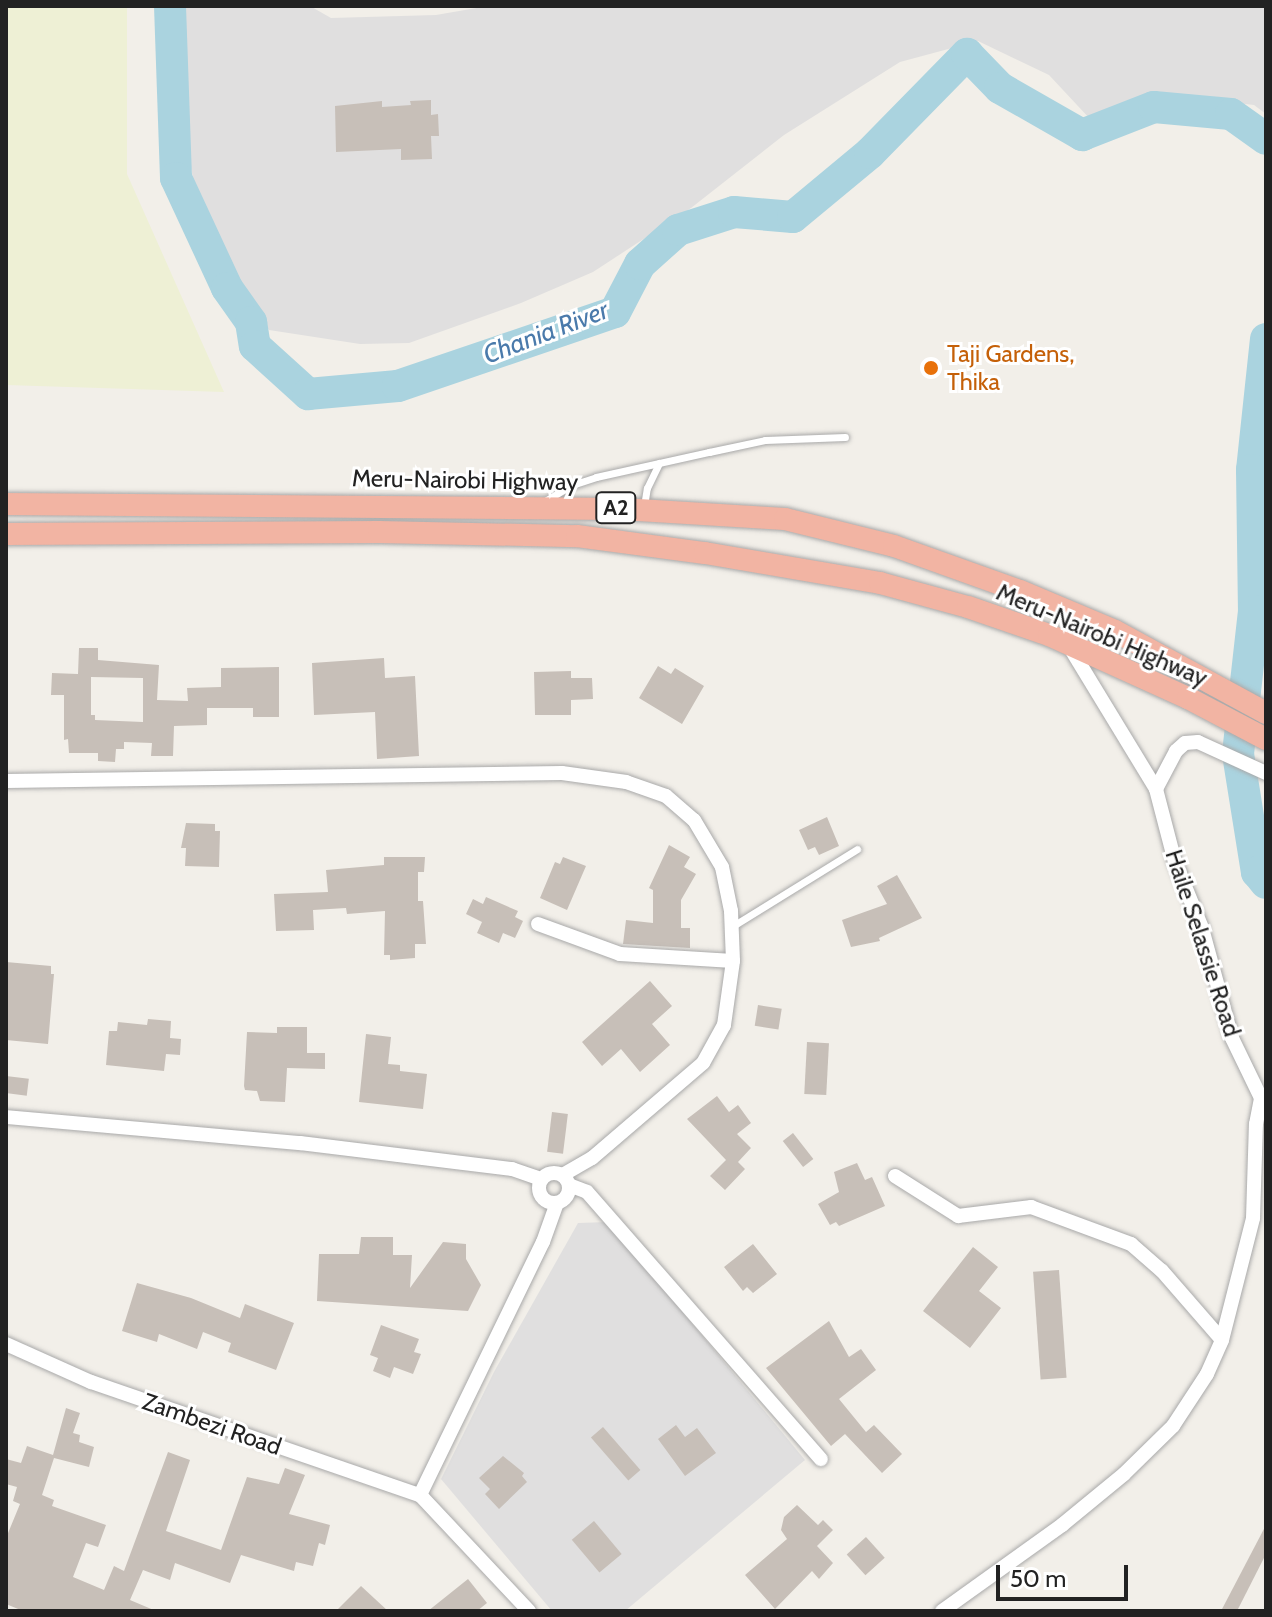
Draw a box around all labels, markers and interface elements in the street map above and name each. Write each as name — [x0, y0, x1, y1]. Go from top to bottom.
water label: Chania River — [479, 295, 613, 371]
place label: Taji Gardens, Thika — [947, 340, 1074, 396]
marker: Taji Gardens, Thika — [922, 359, 940, 377]
street label: Meru-Nairobi Highway — [352, 464, 578, 496]
road number: A2 — [594, 490, 638, 526]
street label: Meru-Nairobi Highway — [992, 578, 1212, 692]
street label: Haile Selassie Road — [1159, 846, 1247, 1040]
street label: Zambezi Road — [139, 1387, 285, 1461]
scale bar — [1000, 1549, 1132, 1599]
text: 50 m — [1010, 1564, 1066, 1593]

